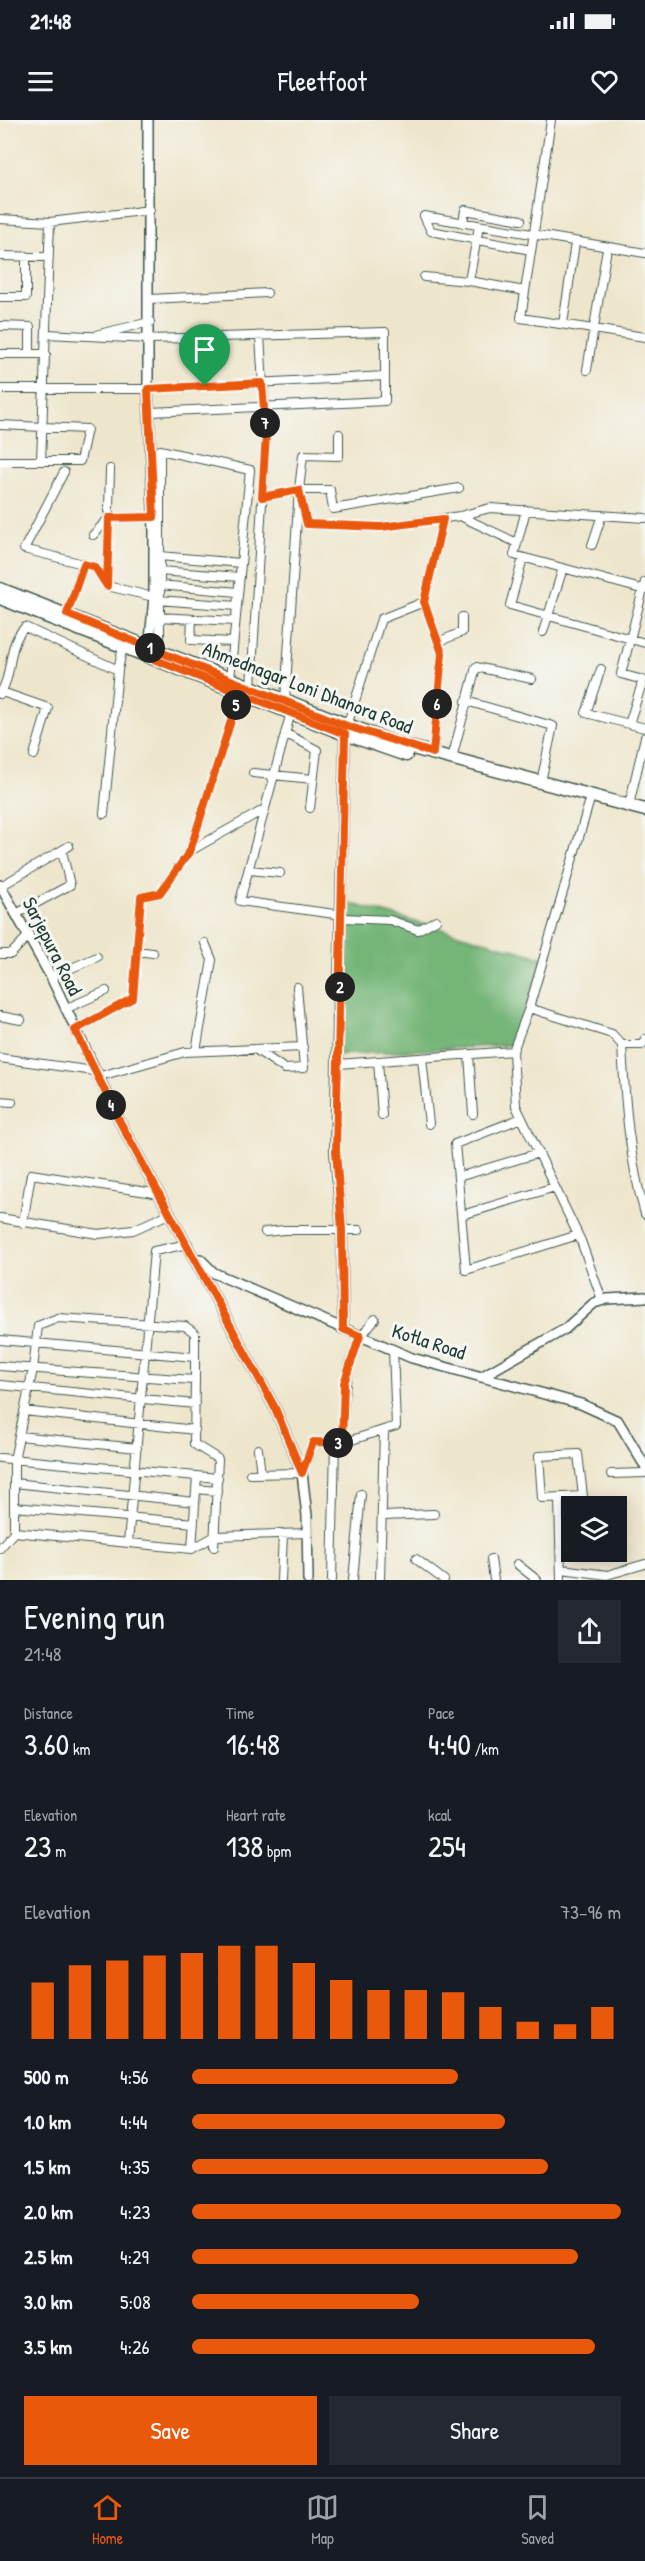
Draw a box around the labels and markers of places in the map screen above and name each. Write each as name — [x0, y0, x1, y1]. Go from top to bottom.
pin — [179, 324, 230, 386]
pin: 7 — [250, 408, 280, 438]
pin: 1 — [135, 633, 165, 663]
pin: 6 — [422, 689, 452, 719]
pin: 5 — [221, 690, 251, 720]
pin: 2 — [325, 972, 355, 1002]
pin: 4 — [96, 1090, 126, 1120]
pin: 3 — [323, 1428, 353, 1458]

